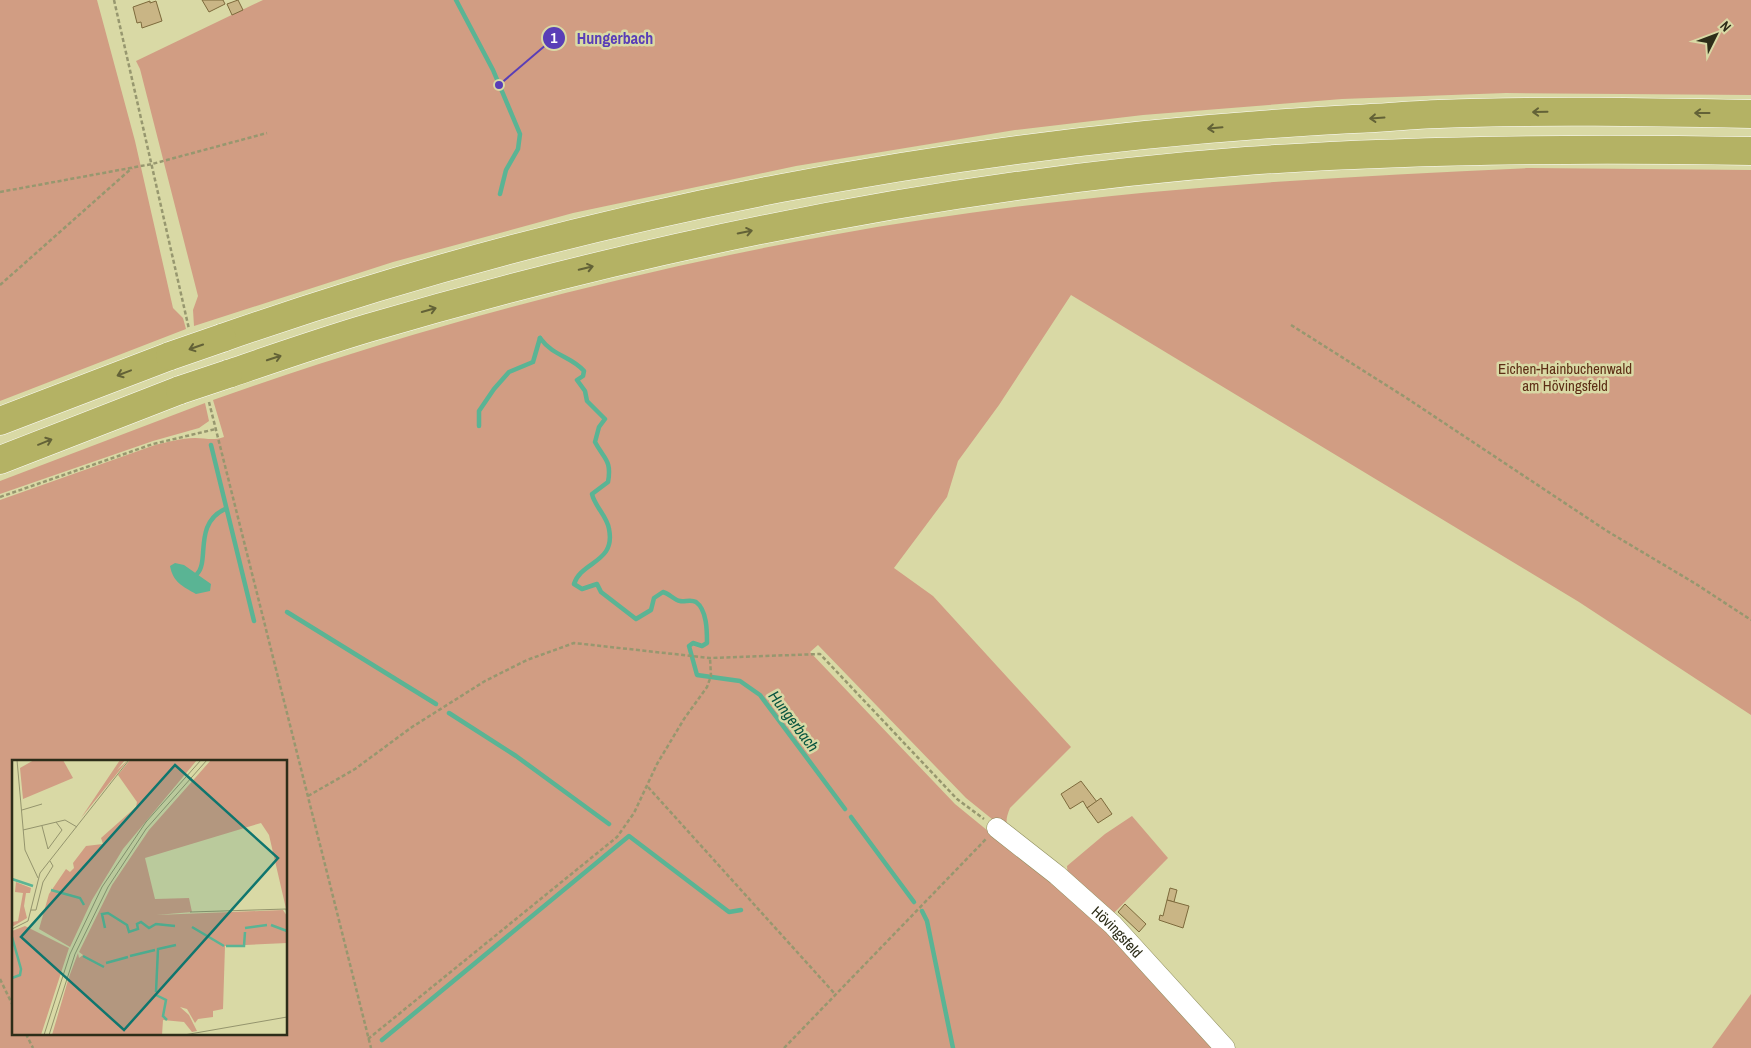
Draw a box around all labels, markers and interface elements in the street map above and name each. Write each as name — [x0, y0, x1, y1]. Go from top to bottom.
north arrow — [1691, 10, 1741, 60]
text: N — [1716, 17, 1735, 35]
callout: Hungerbach — [541, 23, 663, 54]
text: 1 — [551, 27, 558, 48]
text: Hungerbach — [577, 27, 653, 49]
one-way arrow — [1532, 108, 1548, 117]
one-way arrow — [1695, 108, 1711, 118]
one-way arrow — [1370, 113, 1386, 122]
one-way arrow — [1208, 123, 1224, 133]
one-way arrow — [736, 227, 752, 237]
one-way arrow — [578, 263, 594, 272]
one-way arrow — [421, 305, 437, 315]
one-way arrow — [189, 343, 204, 352]
one-way arrow — [266, 353, 282, 363]
park label: Eichen-Hainbuchenwald am Hövingsfeld — [1498, 358, 1632, 396]
one-way arrow — [117, 369, 132, 378]
one-way arrow — [37, 436, 52, 446]
water label: Hungerbach — [764, 686, 824, 756]
inset map — [12, 760, 288, 1036]
street label: Hövingsfeld — [1088, 901, 1148, 962]

